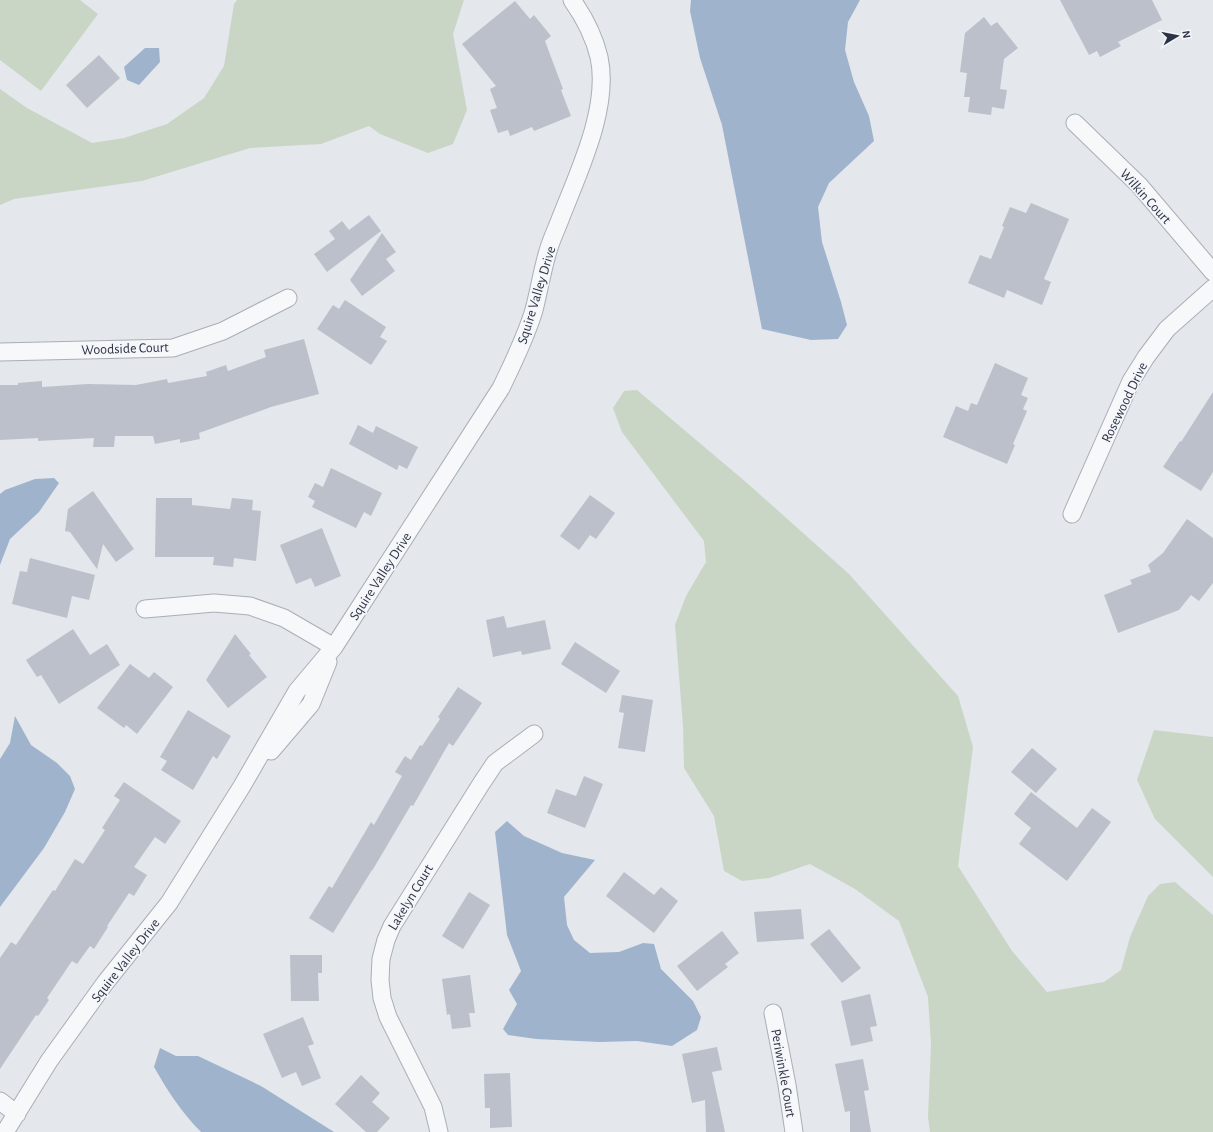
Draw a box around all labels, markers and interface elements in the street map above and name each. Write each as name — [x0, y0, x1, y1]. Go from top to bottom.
north arrow — [1157, 16, 1197, 56]
text: N — [1180, 30, 1192, 39]
street label: Wilkin Court — [1117, 167, 1174, 227]
street label: Squire Valley Drive — [515, 245, 559, 346]
street label: Woodside Court — [81, 340, 169, 358]
street label: Rosewood Drive — [1099, 360, 1150, 445]
street label: Squire Valley Drive — [347, 530, 414, 623]
street label: Lakelyn Court — [386, 862, 436, 933]
street label: Squire Valley Drive — [89, 916, 163, 1005]
street label: Periwinkle Court — [768, 1028, 798, 1119]

